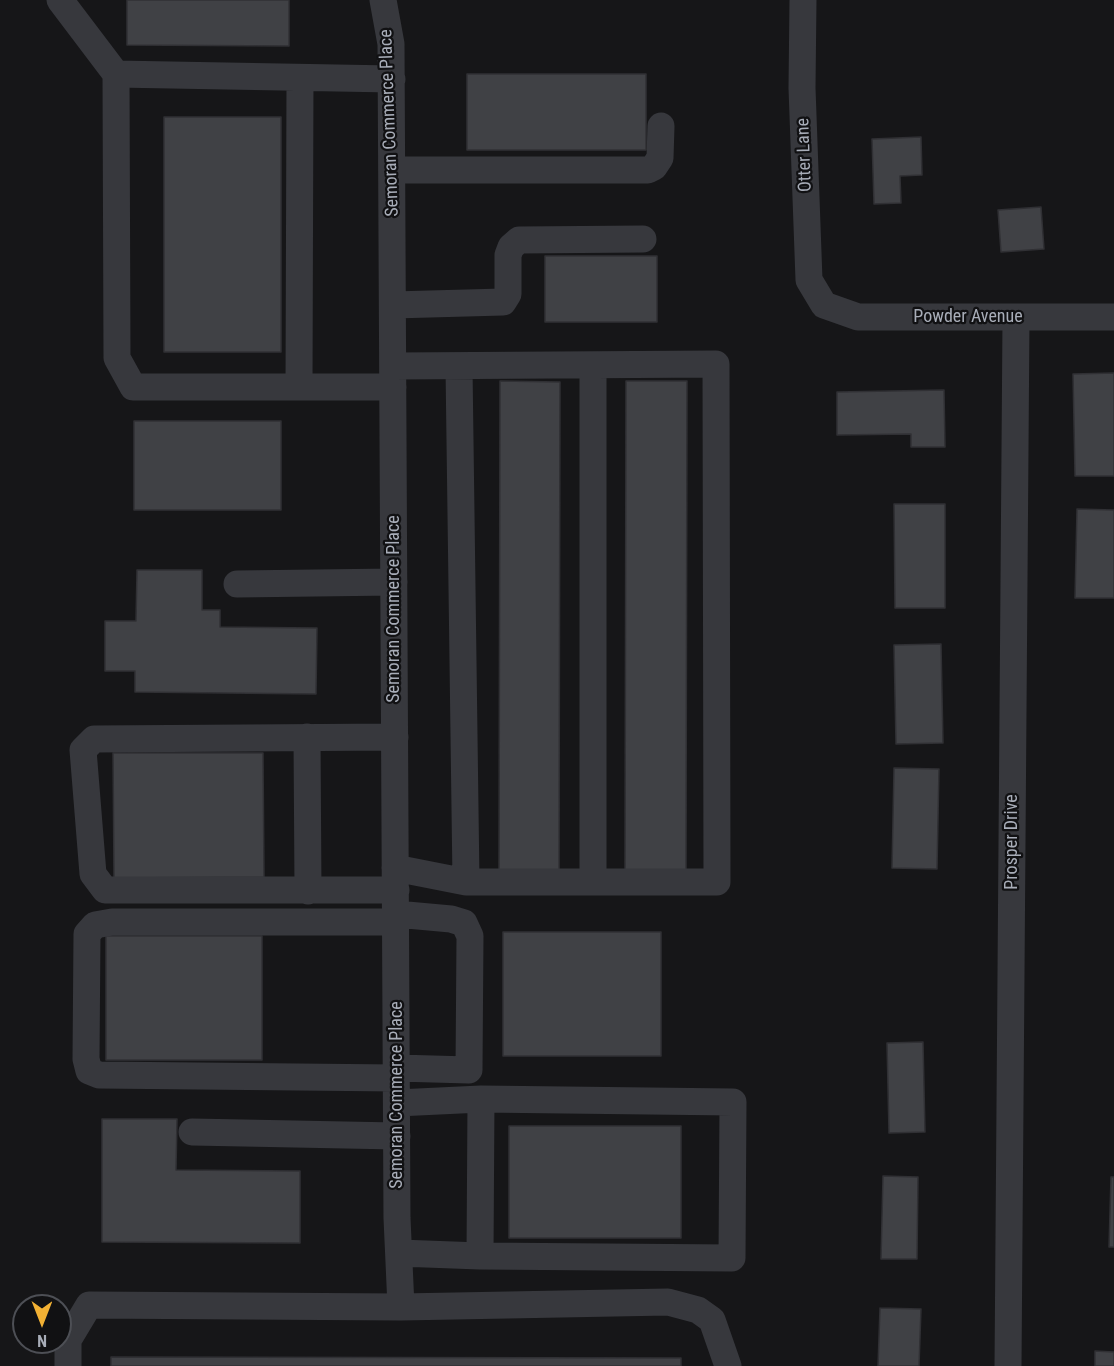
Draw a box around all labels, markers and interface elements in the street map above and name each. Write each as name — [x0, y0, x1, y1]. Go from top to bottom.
street label: Semoran Commerce Place — [376, 29, 404, 217]
street label: Otter Lane — [793, 118, 817, 192]
street label: Powder Avenue — [913, 306, 1023, 328]
street label: Semoran Commerce Place — [383, 515, 405, 703]
street label: Prosper Drive — [1001, 794, 1023, 890]
street label: Semoran Commerce Place — [386, 1001, 408, 1189]
north arrow — [12, 1294, 72, 1354]
text: N — [37, 1331, 47, 1350]

